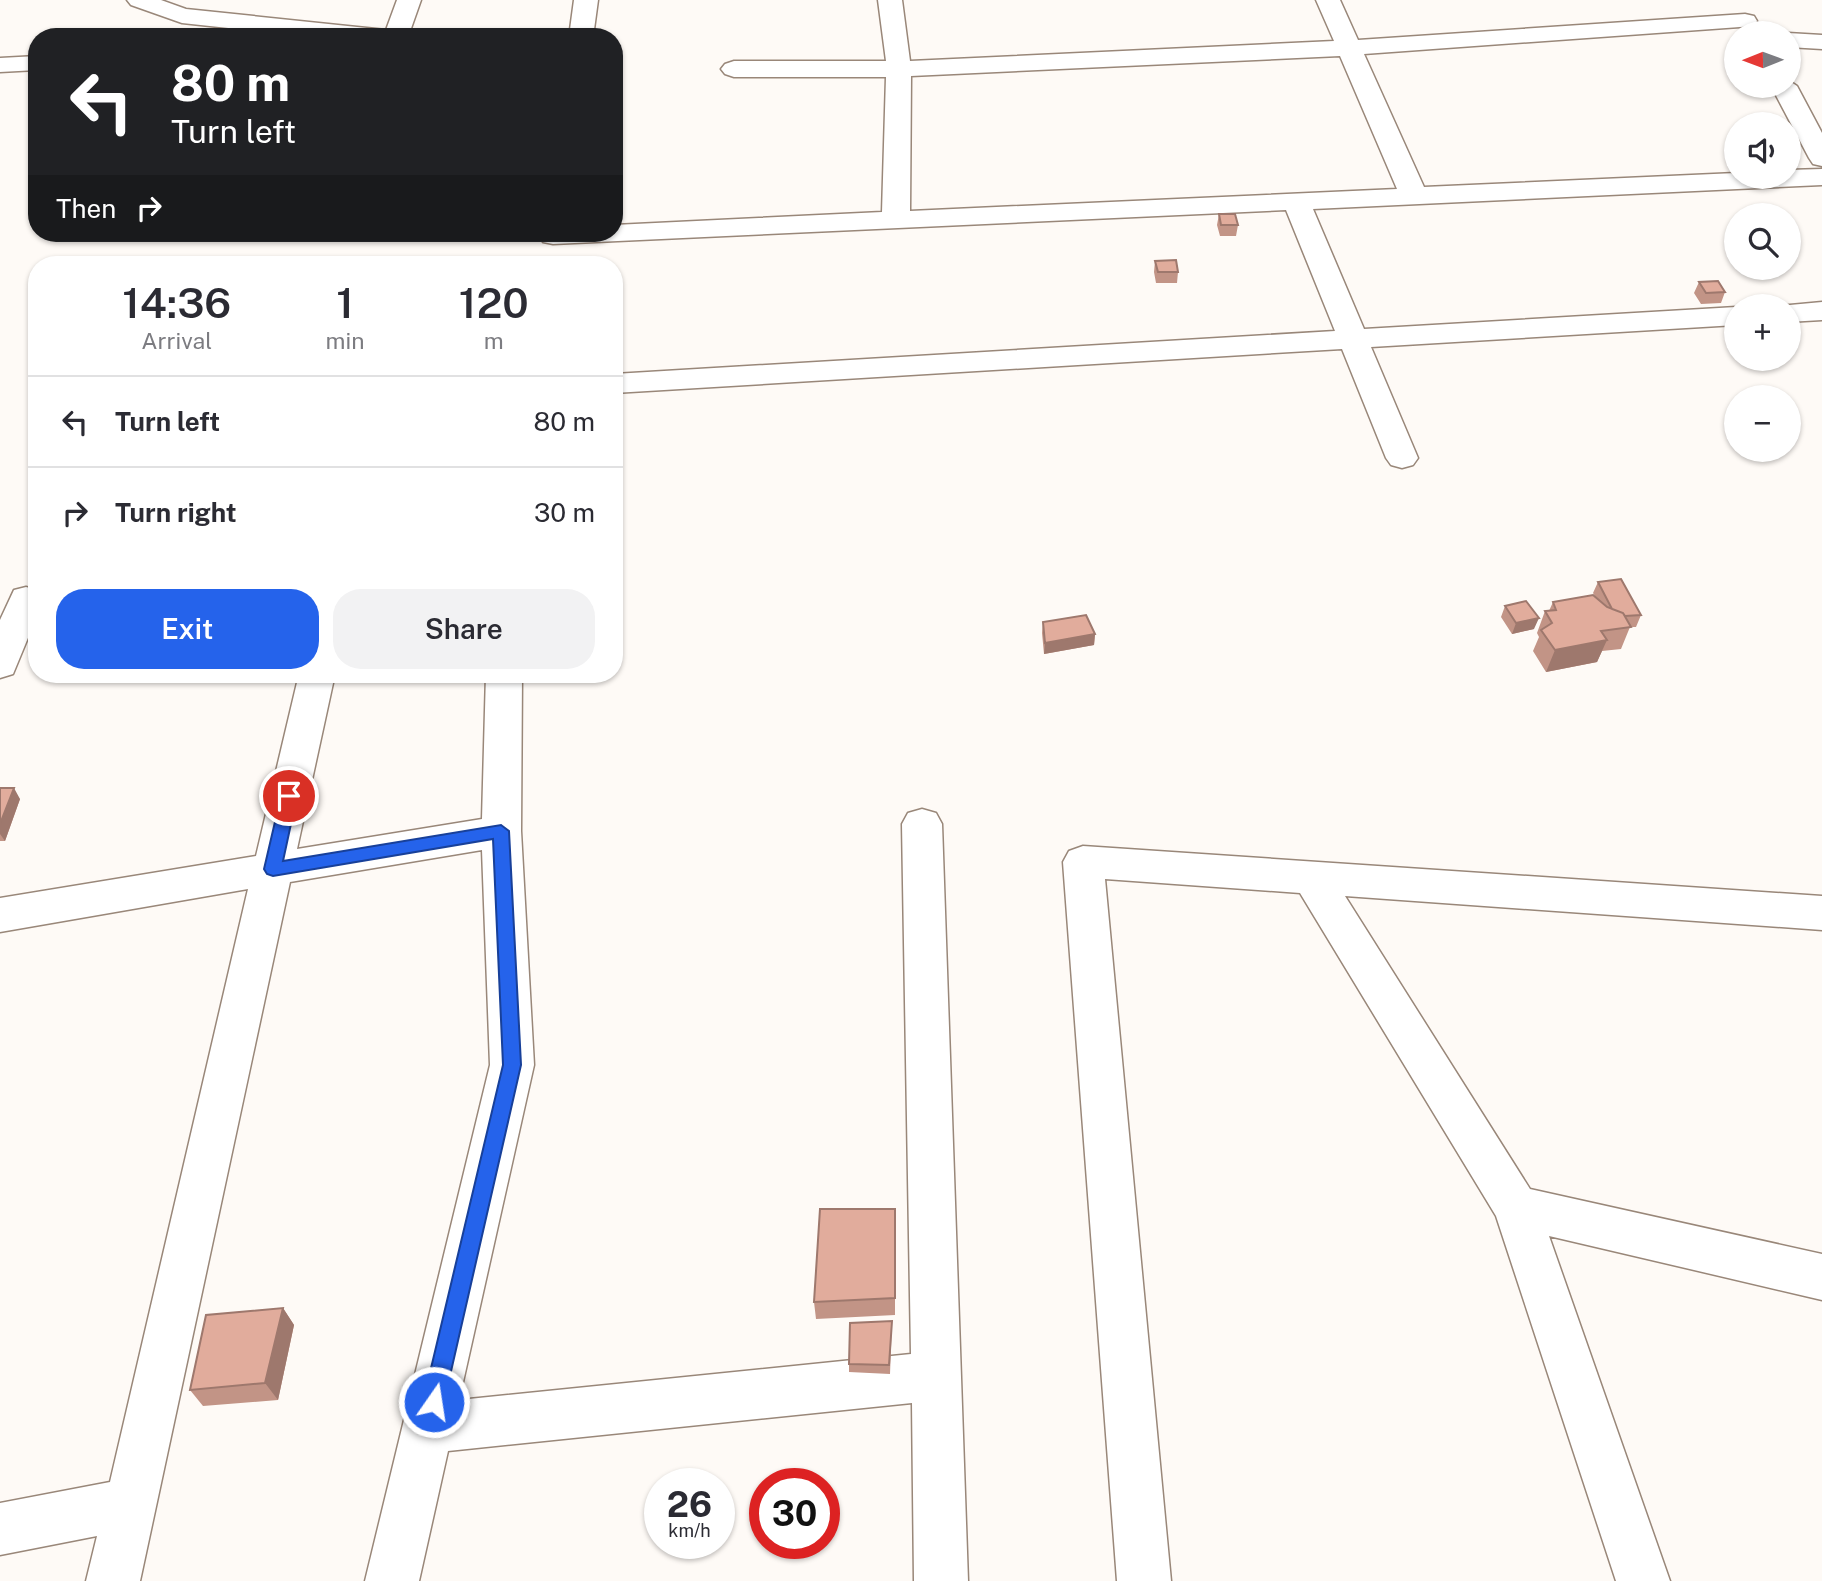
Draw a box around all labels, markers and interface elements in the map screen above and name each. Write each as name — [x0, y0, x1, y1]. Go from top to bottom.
north arrow — [1724, 21, 1801, 98]
map controls — [1724, 21, 1801, 462]
text: 80 m — [171, 54, 290, 112]
icon: left — [56, 56, 147, 147]
button: sound — [1724, 112, 1801, 189]
text: Turn left — [171, 113, 296, 150]
icon: right — [130, 189, 168, 227]
text: Then — [56, 193, 116, 224]
button: search — [1724, 203, 1801, 280]
text: 14:36 — [122, 278, 231, 327]
text: 1 — [336, 278, 354, 327]
text: 120 — [459, 278, 529, 327]
button: + — [1724, 294, 1801, 371]
text: Arrival — [141, 327, 212, 354]
text: min — [326, 327, 365, 354]
text: m — [484, 327, 504, 354]
button: − — [1724, 385, 1801, 462]
icon: left — [56, 403, 94, 441]
text: Turn left — [115, 406, 220, 437]
text: 80 m — [534, 406, 595, 437]
icon: right — [56, 494, 94, 532]
text: Turn right — [115, 497, 237, 528]
text: 30 m — [534, 497, 595, 528]
button: Exit — [56, 589, 319, 669]
button: Share — [333, 589, 595, 669]
pin — [259, 766, 319, 826]
icon: arrive — [270, 777, 308, 815]
position arrow — [397, 1365, 471, 1439]
speed limit sign: 30 — [749, 1468, 840, 1559]
text: 26 — [667, 1484, 712, 1525]
text: km/h — [668, 1520, 711, 1541]

